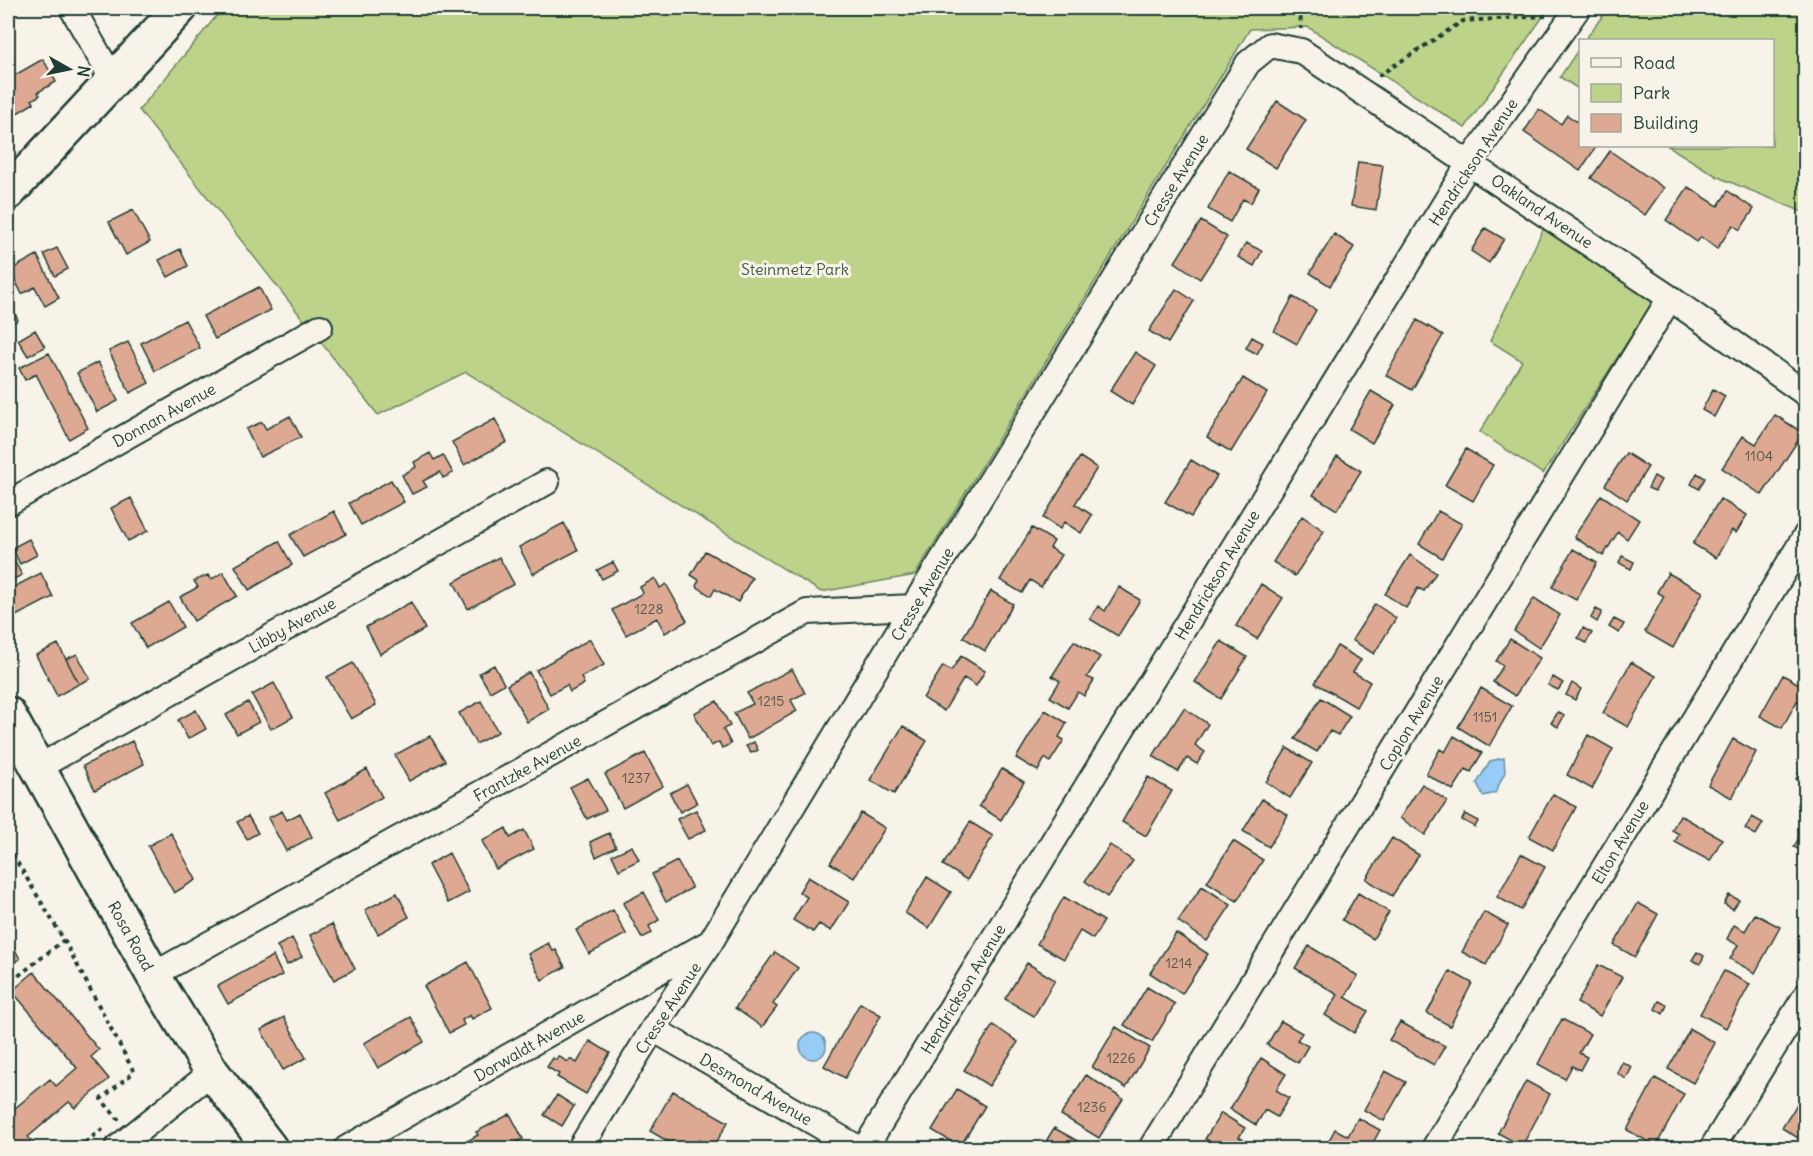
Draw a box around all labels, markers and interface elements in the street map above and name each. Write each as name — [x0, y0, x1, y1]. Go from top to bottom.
north arrow — [39, 39, 99, 99]
legend — [1579, 39, 1774, 147]
text: Road — [1633, 51, 1676, 74]
text: N — [73, 64, 95, 78]
text: Park — [1633, 81, 1670, 104]
street label: Hendrickson Avenue — [1424, 94, 1522, 230]
text: Building — [1633, 111, 1698, 134]
street label: Cresse Avenue — [1140, 130, 1212, 230]
street label: Oakland Avenue — [1487, 170, 1597, 252]
park label: Steinmetz Park — [741, 259, 849, 279]
street label: Donnan Avenue — [109, 378, 219, 452]
house number: 1104 — [1745, 447, 1773, 465]
street label: Hendrickson Avenue — [1170, 506, 1264, 644]
street label: Cresse Avenue — [886, 544, 958, 644]
street label: Libby Avenue — [245, 593, 339, 657]
house number: 1228 — [635, 600, 663, 618]
street label: Coplon Avenue — [1375, 672, 1447, 774]
house number: 1215 — [758, 692, 784, 710]
house number: 1151 — [1473, 708, 1497, 726]
street label: Frantzke Avenue — [470, 730, 584, 806]
house number: 1237 — [622, 769, 650, 787]
street label: Elton Avenue — [1587, 797, 1653, 887]
street label: Rosa Road — [104, 898, 158, 974]
street label: Hendrickson Avenue — [916, 920, 1010, 1058]
house number: 1214 — [1166, 954, 1192, 972]
street label: Cresse Avenue — [631, 958, 705, 1058]
street label: Dorwaldt Avenue — [470, 1006, 588, 1086]
street label: Desmond Avenue — [696, 1049, 816, 1129]
house number: 1226 — [1107, 1049, 1135, 1067]
house number: 1236 — [1077, 1098, 1107, 1116]

